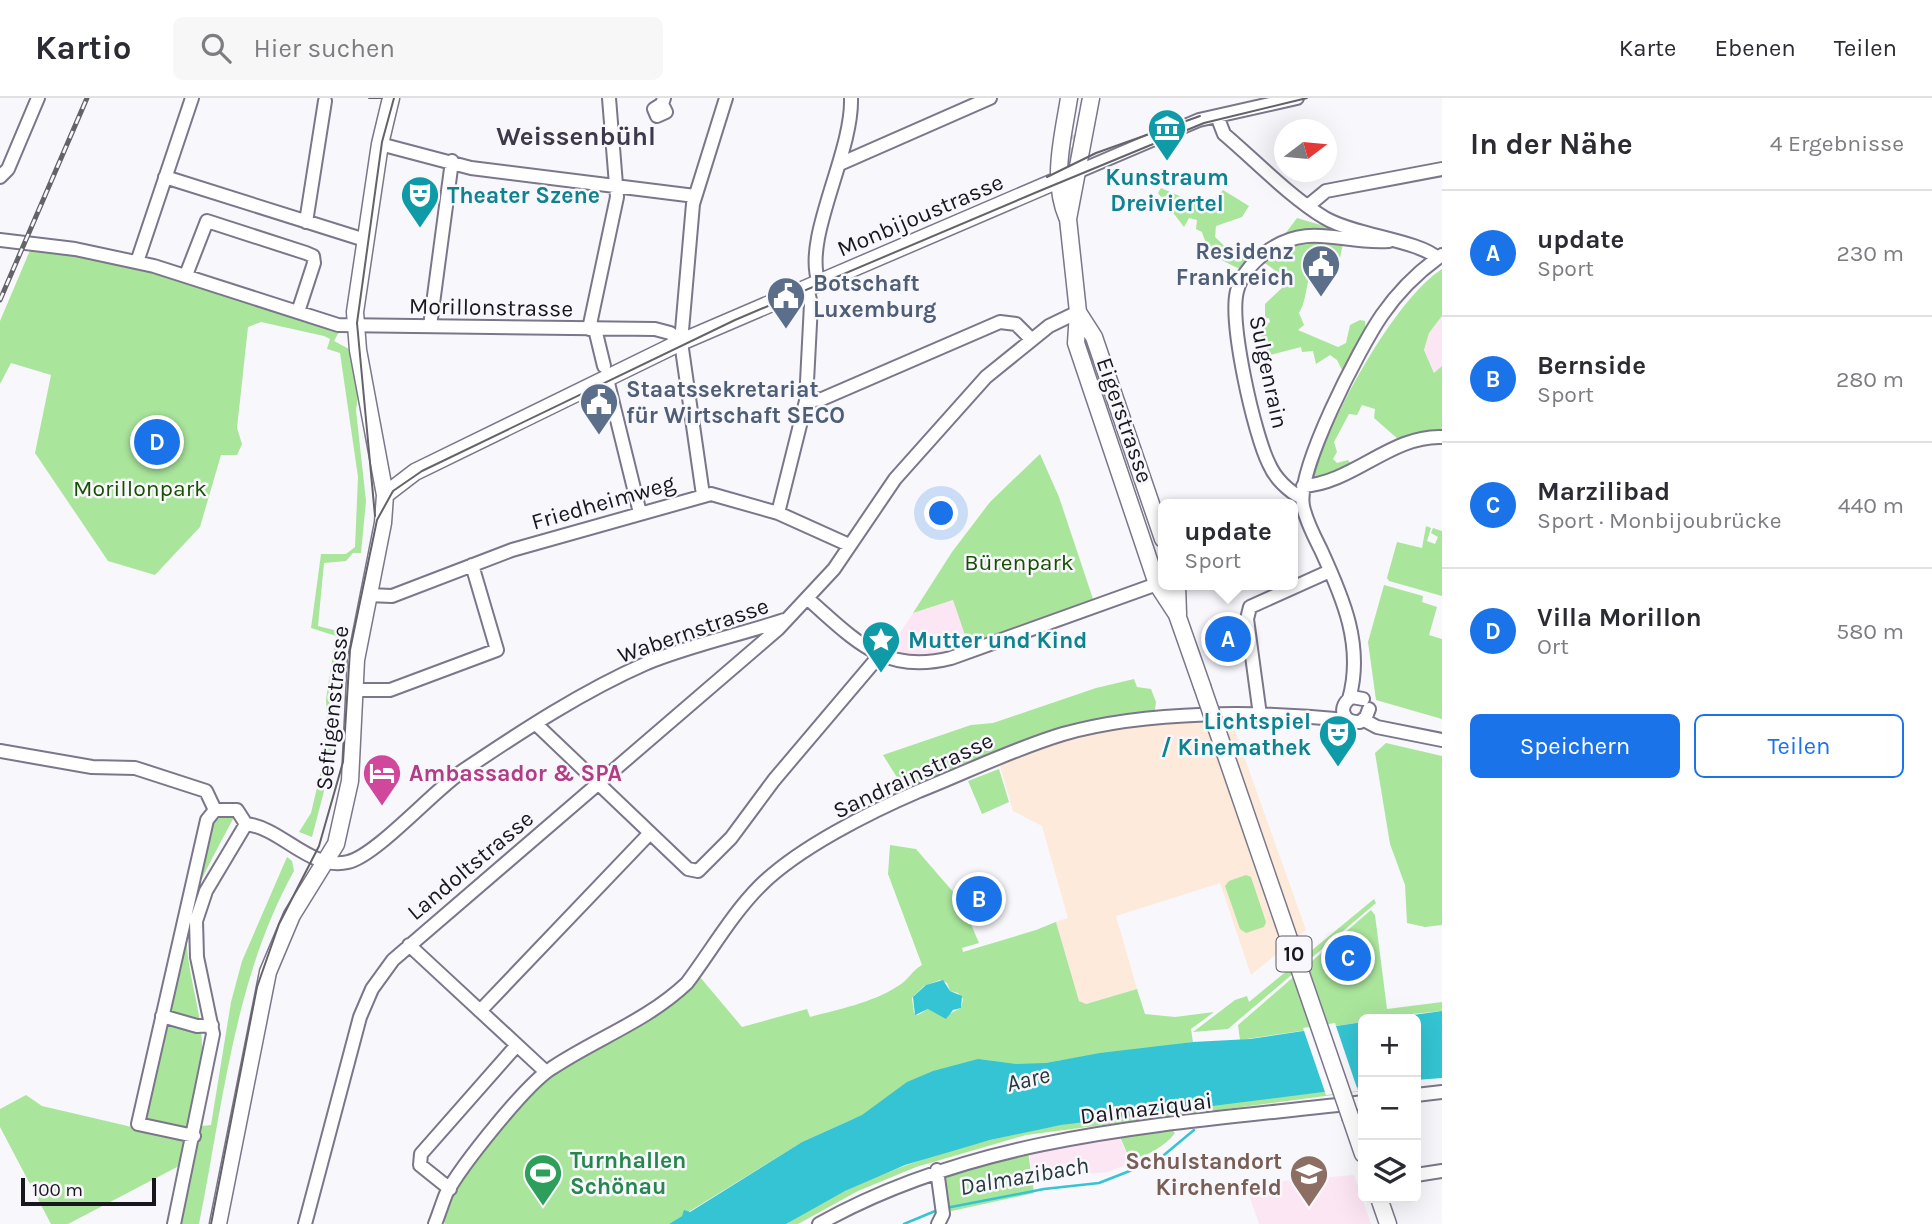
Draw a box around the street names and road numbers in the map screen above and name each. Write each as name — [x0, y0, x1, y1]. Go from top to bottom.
street label: Monbijoustrasse — [833, 168, 1007, 263]
street label: Morillonstrasse — [409, 293, 573, 322]
street label: Sulgenrain — [1243, 313, 1294, 431]
street label: Eigerstrasse — [1091, 354, 1159, 486]
street label: Friedheimweg — [528, 469, 678, 536]
street label: Wabernstrasse — [614, 592, 772, 669]
street label: Seftigenstrasse — [310, 624, 355, 792]
street label: Sandrainstrasse — [829, 727, 998, 824]
street label: Landoltstrasse — [402, 805, 539, 926]
road number: 10 — [1276, 936, 1312, 972]
street label: Dalmaziquai — [1078, 1087, 1214, 1130]

